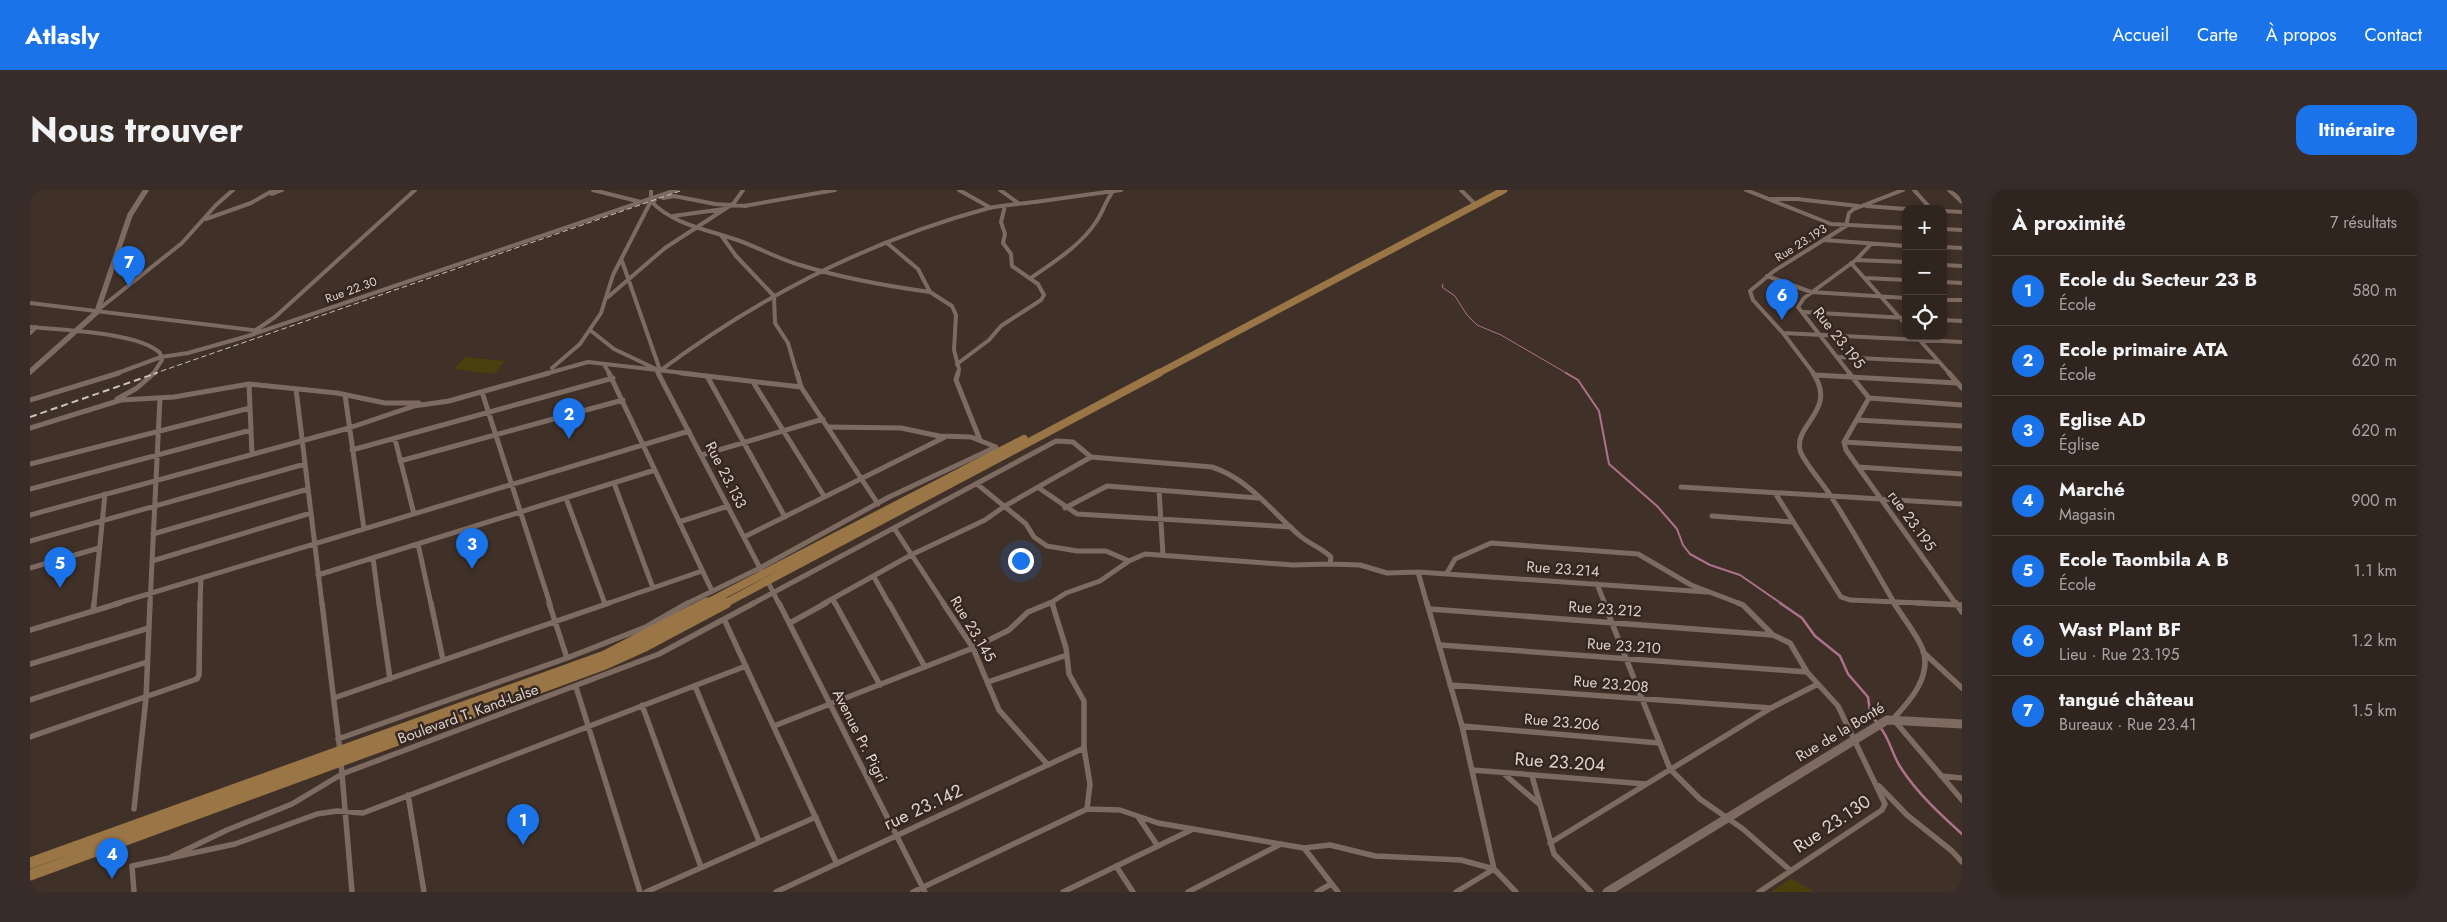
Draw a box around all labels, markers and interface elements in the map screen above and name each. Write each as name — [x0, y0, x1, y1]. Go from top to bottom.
text: Atlasly — [25, 18, 100, 53]
text: Accueil — [2112, 22, 2169, 48]
text: Carte — [2197, 22, 2238, 48]
text: À propos — [2266, 22, 2336, 48]
text: Contact — [2364, 22, 2422, 48]
text: Nous trouver — [30, 105, 243, 155]
button: Itinéraire — [2296, 105, 2417, 155]
map controls — [1902, 205, 1947, 340]
button: + — [1902, 205, 1947, 250]
text: À proximité — [2012, 208, 2126, 238]
text: 7 résultats — [2330, 211, 2397, 234]
street label: Rue 23.193 — [1771, 220, 1831, 266]
pin: 7 — [113, 246, 145, 287]
button: − — [1902, 250, 1947, 295]
text: Ecole du Secteur 23 B — [2059, 266, 2257, 293]
street label: Rue 22.30 — [323, 272, 379, 308]
pin: 6 — [1766, 279, 1798, 320]
text: 1 — [2024, 279, 2032, 302]
text: 580 m — [2352, 279, 2397, 302]
text: École — [2059, 293, 2096, 316]
button: locate — [1902, 295, 1947, 340]
street label: Rue 23.195 — [1808, 302, 1870, 374]
text: Ecole primaire ATA — [2059, 336, 2228, 363]
text: 2 — [2023, 349, 2033, 372]
text: 620 m — [2352, 349, 2397, 372]
text: École — [2059, 363, 2096, 386]
pin: 2 — [553, 398, 585, 439]
text: Eglise AD — [2059, 406, 2146, 433]
text: 3 — [2023, 419, 2033, 442]
text: 620 m — [2352, 419, 2397, 442]
text: Église — [2059, 433, 2099, 456]
street label: Rue 23.133 — [700, 438, 752, 512]
text: Marché — [2059, 476, 2125, 503]
street label: rue 23.195 — [1882, 486, 1942, 556]
text: 4 — [2022, 489, 2034, 512]
text: 900 m — [2351, 489, 2397, 512]
text: Magasin — [2059, 503, 2115, 526]
pin: 3 — [456, 528, 488, 569]
text: Ecole Taombila A B — [2059, 546, 2229, 573]
pin: 5 — [44, 547, 76, 588]
your location — [1008, 548, 1034, 574]
street label: Rue 23.214 — [1526, 555, 1601, 583]
text: 5 — [2023, 559, 2033, 582]
text: 1.1 km — [2353, 559, 2397, 582]
text: École — [2059, 573, 2096, 596]
street label: Rue 23.145 — [945, 592, 1001, 666]
street label: Rue 23.212 — [1568, 595, 1642, 623]
text: Wast Plant BF — [2059, 616, 2181, 643]
text: 6 — [2023, 629, 2033, 652]
text: 1.2 km — [2352, 629, 2397, 652]
street label: Rue 23.210 — [1586, 632, 1662, 660]
text: Lieu · Rue 23.195 — [2059, 643, 2180, 666]
street label: Rue 23.208 — [1573, 670, 1649, 698]
street label: Boulevard T. Kand-Lalse — [395, 678, 542, 750]
street label: Avenue Pr. Pigri — [827, 686, 893, 786]
text: tangué château — [2059, 686, 2194, 713]
street label: Rue de la Bonté — [1791, 697, 1889, 767]
text: 7 — [2023, 699, 2033, 722]
text: 1.5 km — [2352, 699, 2397, 722]
street label: Rue 23.206 — [1523, 708, 1601, 736]
text: Bureaux · Rue 23.41 — [2059, 713, 2196, 736]
street label: Rue 23.204 — [1514, 746, 1606, 778]
street label: rue 23.142 — [879, 777, 967, 837]
street label: Rue 23.130 — [1788, 788, 1876, 859]
pin: 1 — [507, 804, 539, 845]
pin: 4 — [96, 838, 128, 879]

